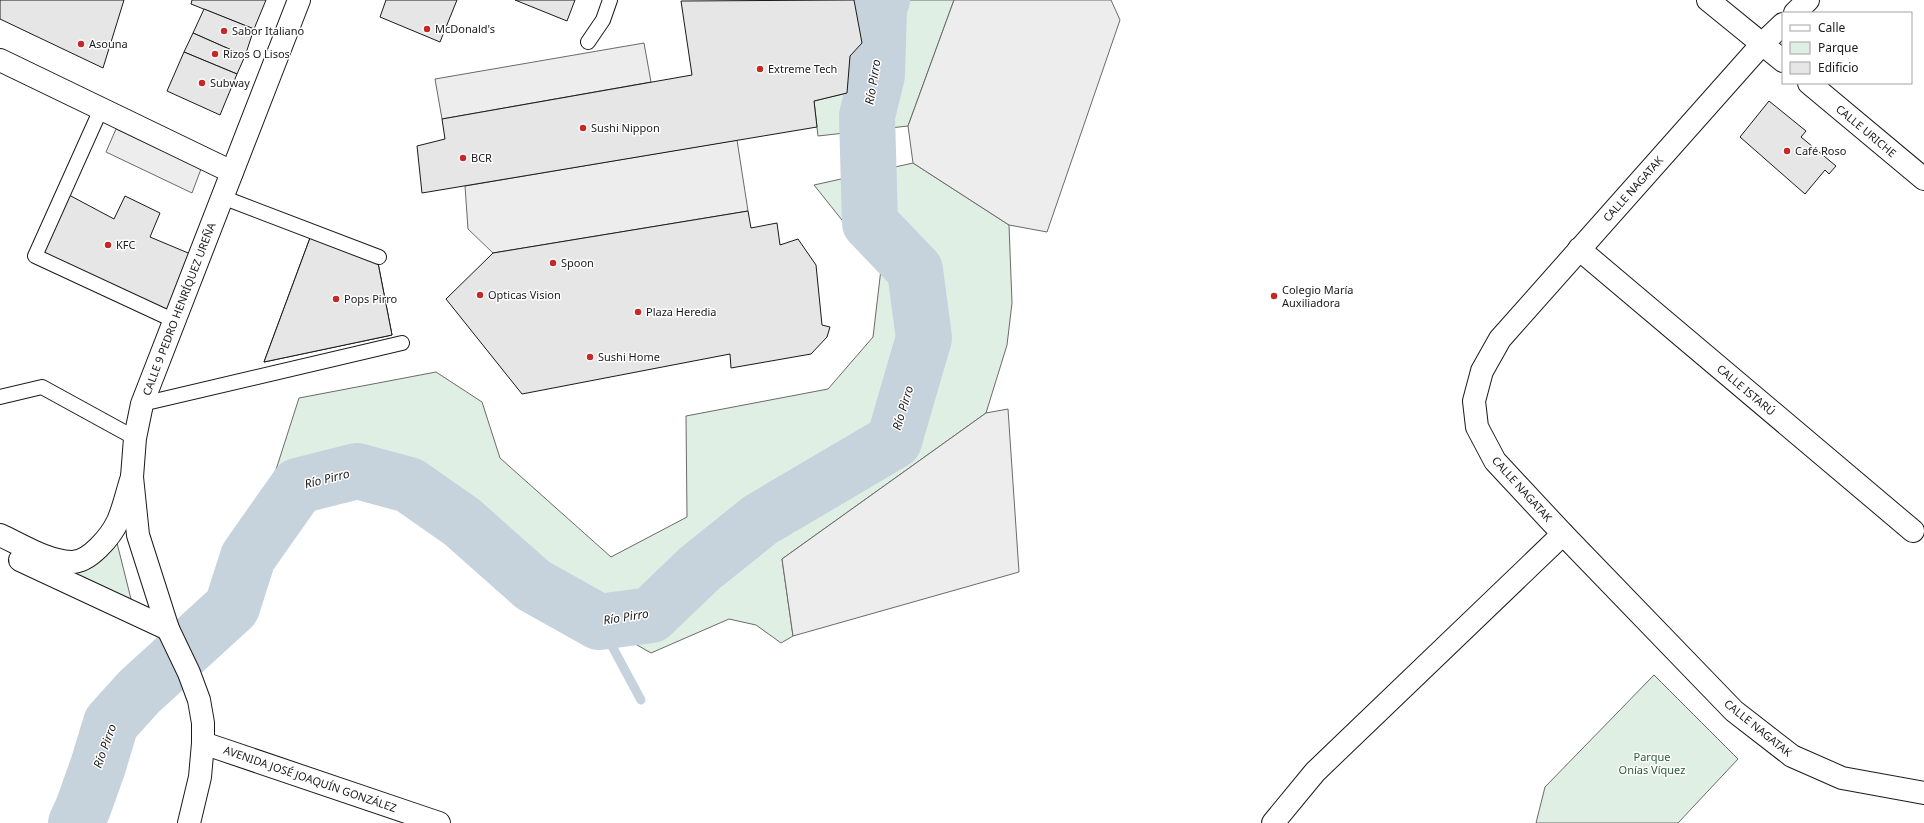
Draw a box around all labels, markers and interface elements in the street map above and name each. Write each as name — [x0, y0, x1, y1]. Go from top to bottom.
legend — [1782, 12, 1912, 84]
text: Calle — [1818, 19, 1846, 36]
place label: McDonald's — [435, 21, 495, 36]
place label: Sabor Italiano — [232, 23, 305, 38]
marker: McDonald's — [422, 24, 432, 34]
marker: Sabor Italiano — [219, 26, 229, 36]
place label: Asouna — [89, 36, 128, 51]
marker: Asouna — [76, 39, 86, 49]
text: Parque — [1818, 39, 1859, 56]
place label: Rizos O Lisos — [223, 46, 290, 61]
marker: Rizos O Lisos — [210, 49, 220, 59]
water label: Río Pirro — [861, 58, 885, 106]
text: Edificio — [1818, 59, 1859, 76]
place label: Extreme Tech — [768, 61, 837, 76]
marker: Extreme Tech — [755, 64, 765, 74]
place label: Subway — [210, 75, 250, 90]
marker: Subway — [197, 78, 207, 88]
street label: CALLE URICHE — [1833, 101, 1900, 160]
place label: Sushi Nippon — [591, 120, 660, 135]
marker: Sushi Nippon — [578, 123, 588, 133]
place label: Café Roso — [1795, 143, 1847, 158]
marker: Café Roso — [1782, 146, 1792, 156]
place label: BCR — [471, 150, 492, 165]
marker: BCR — [458, 153, 468, 163]
street label: CALLE NAGATAK — [1599, 153, 1666, 225]
street label: CALLE 9 PEDRO HENRÍQUEZ UREÑA — [139, 219, 219, 398]
place label: KFC — [116, 237, 136, 252]
marker: KFC — [103, 240, 113, 250]
place label: Spoon — [561, 255, 594, 270]
marker: Spoon — [548, 258, 558, 268]
place label: Colegio María Auxiliadora — [1282, 282, 1353, 310]
place label: Opticas Vision — [488, 287, 561, 302]
marker: Opticas Vision — [475, 290, 485, 300]
place label: Pops Pirro — [344, 291, 398, 306]
marker: Colegio María Auxiliadora — [1269, 291, 1279, 301]
marker: Pops Pirro — [331, 294, 341, 304]
place label: Plaza Heredia — [646, 304, 717, 319]
marker: Plaza Heredia — [633, 307, 643, 317]
place label: Sushi Home — [598, 349, 660, 364]
marker: Sushi Home — [585, 352, 595, 362]
street label: CALLE ISTARÚ — [1714, 361, 1779, 418]
water label: Río Pirro — [888, 383, 917, 432]
street label: CALLE NAGATAK — [1489, 453, 1556, 525]
water label: Río Pirro — [303, 465, 351, 492]
water label: Río Pirro — [602, 604, 650, 628]
street label: CALLE NAGATAK — [1721, 696, 1795, 760]
water label: Río Pirro — [89, 721, 120, 770]
street label: AVENIDA JOSÉ JOAQUÍN GONZÁLEZ — [222, 742, 399, 815]
park label: Parque Onías Víquez — [1619, 749, 1685, 777]

